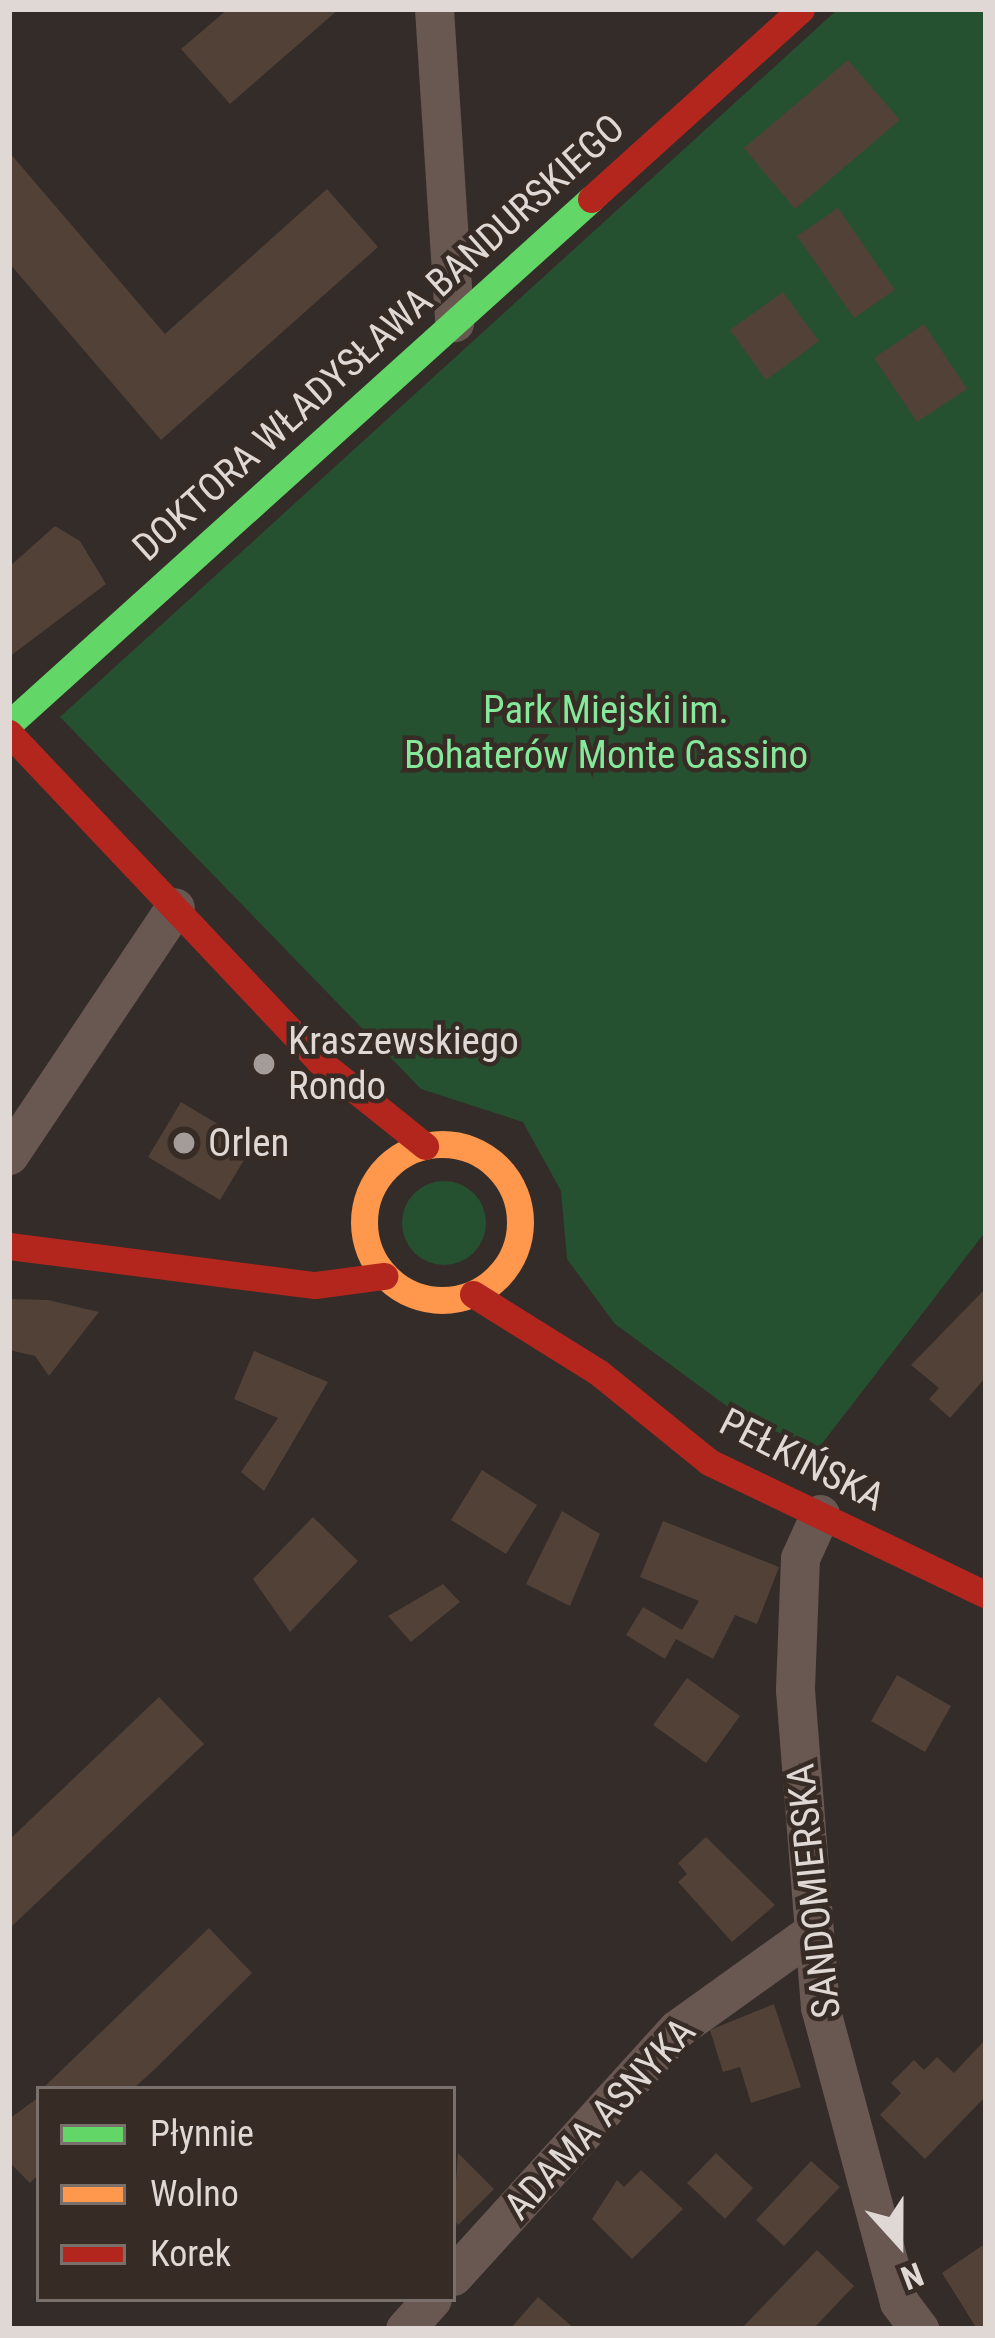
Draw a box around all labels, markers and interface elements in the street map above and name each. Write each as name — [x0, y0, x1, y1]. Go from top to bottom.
street label: DOKTORA WŁADYSŁAWA BANDURSKIEGO — [124, 105, 634, 571]
park label: Park Miejski im. Bohaterów Monte Cassino — [404, 688, 808, 779]
place label: Kraszewskiego Rondo — [288, 1019, 519, 1110]
marker: Kraszewskiego Rondo — [251, 1051, 277, 1077]
place label: Orlen — [208, 1120, 289, 1166]
marker: Orlen — [171, 1130, 197, 1156]
street label: PEŁKIŃSKA — [712, 1399, 892, 1521]
street label: SANDOMIERSKA — [777, 1761, 851, 2021]
street label: ADAMA ASNYKA — [495, 2008, 705, 2230]
legend — [36, 2086, 456, 2302]
text: Płynnie — [150, 2113, 254, 2155]
text: Wolno — [150, 2173, 239, 2215]
north arrow — [839, 2182, 959, 2302]
text: Korek — [150, 2233, 231, 2275]
text: N — [896, 2254, 929, 2298]

